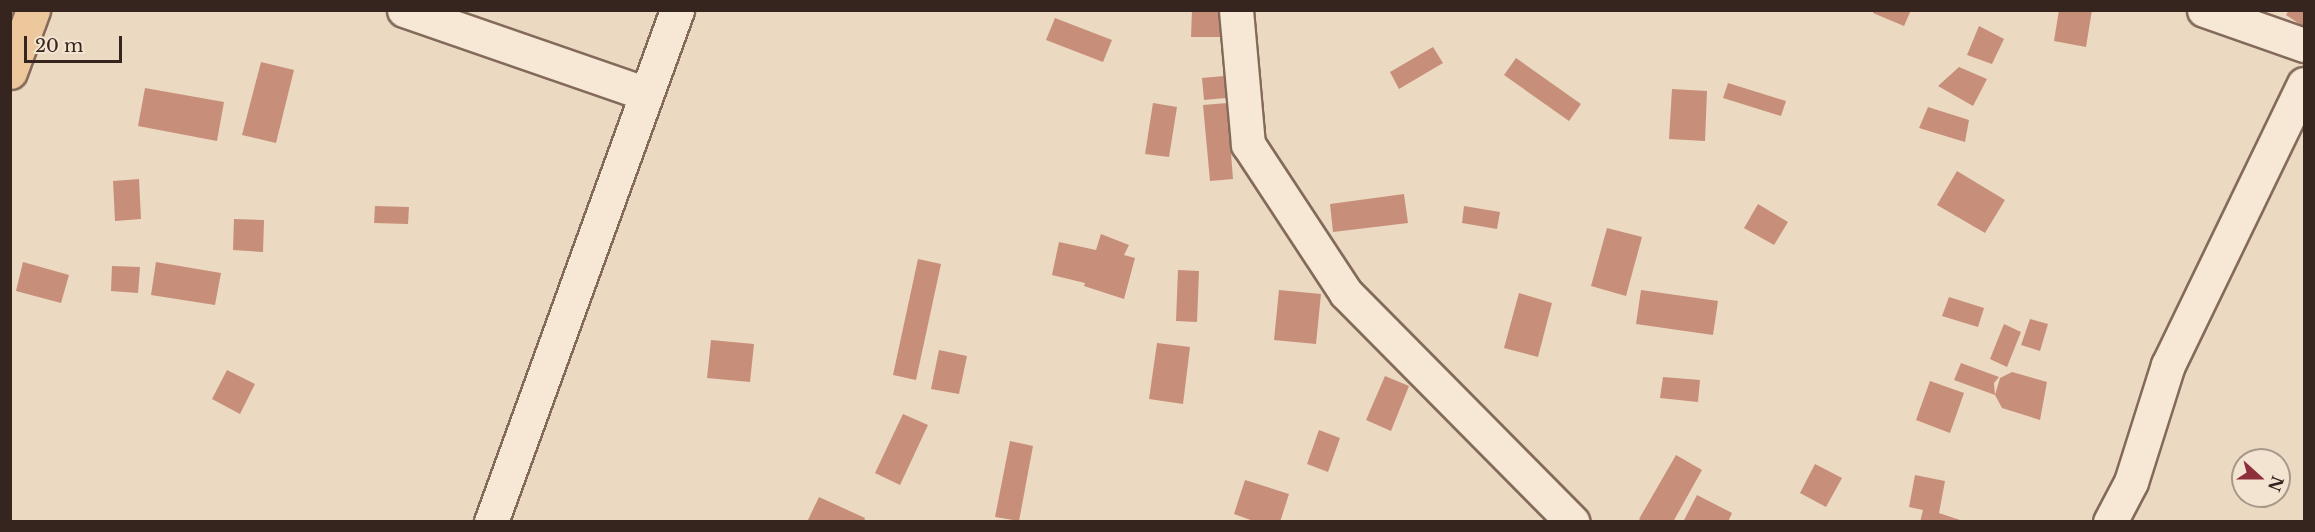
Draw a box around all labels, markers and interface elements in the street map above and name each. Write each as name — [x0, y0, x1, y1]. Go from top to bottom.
scale bar — [27, 24, 124, 62]
text: 20 m — [35, 35, 83, 57]
north arrow — [2231, 448, 2291, 508]
text: N — [2264, 473, 2288, 494]

